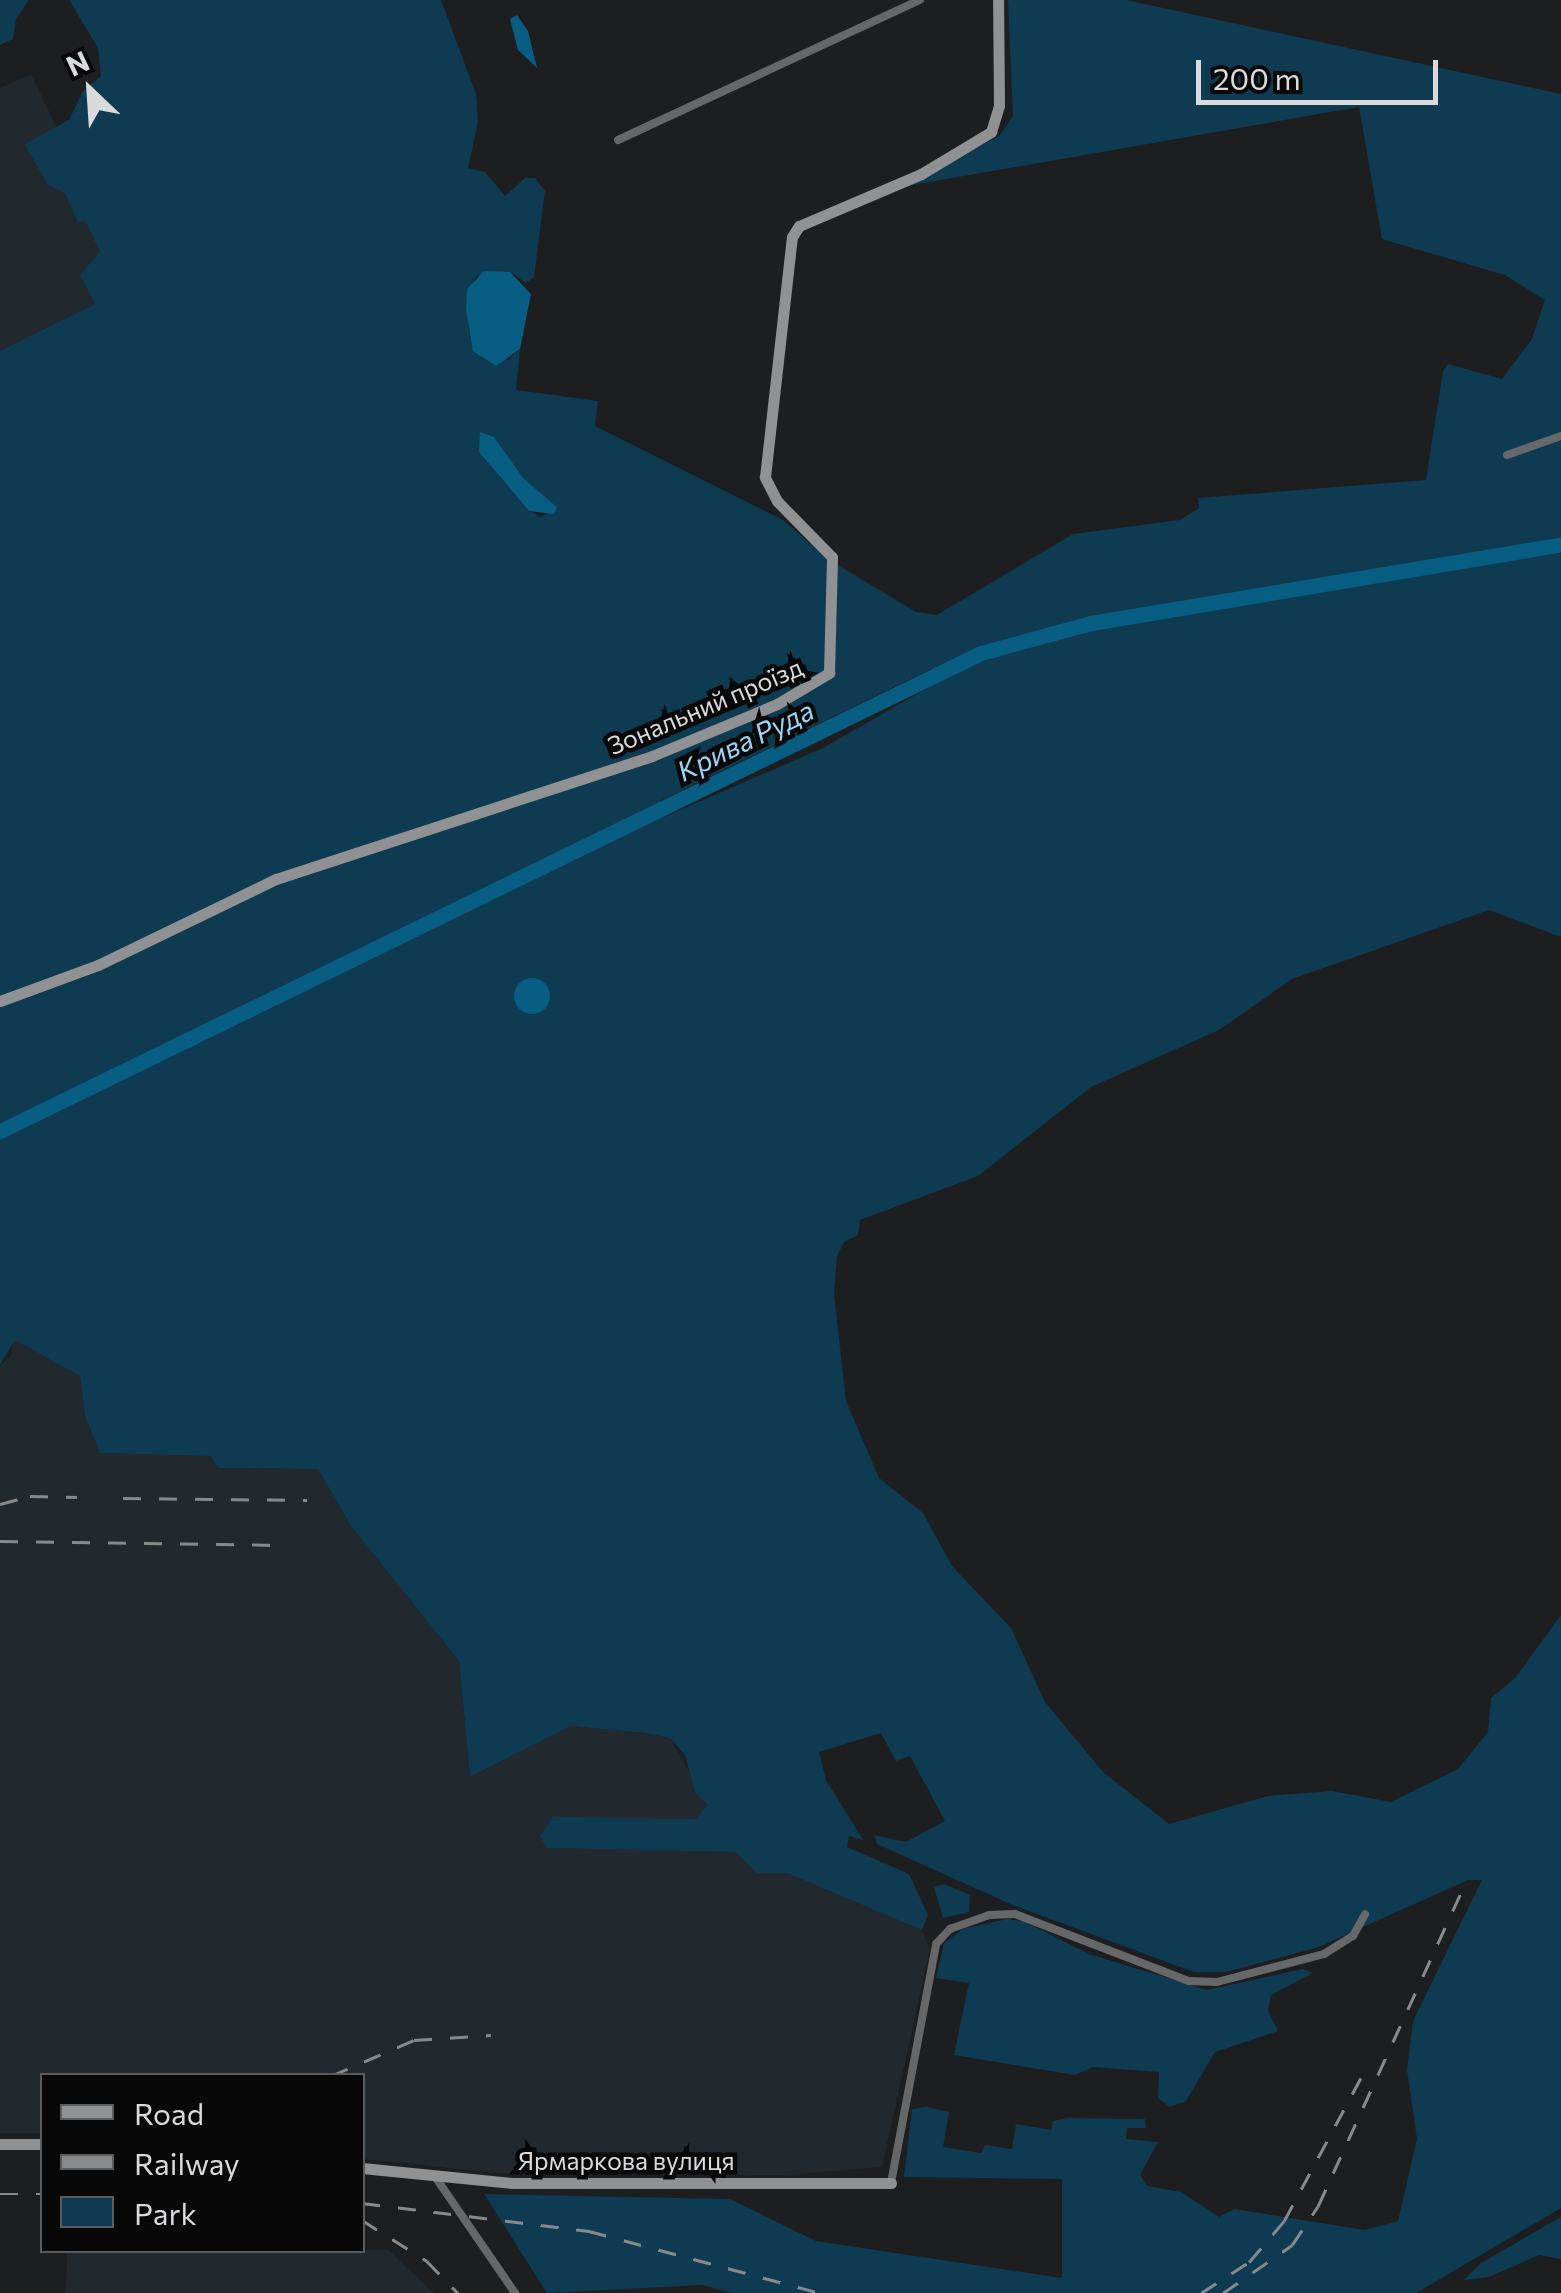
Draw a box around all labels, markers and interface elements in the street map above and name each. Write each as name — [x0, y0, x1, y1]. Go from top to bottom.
north arrow — [40, 40, 140, 140]
scale bar — [1201, 40, 1444, 102]
text: N — [61, 43, 94, 83]
text: 200 m — [1213, 59, 1301, 96]
street label: Зональний проїзд — [603, 651, 807, 761]
water label: Крива Руда — [671, 692, 819, 788]
legend — [40, 2073, 365, 2253]
text: Road — [134, 2094, 204, 2131]
text: Railway — [134, 2144, 240, 2181]
street label: Ярмаркова вулиця — [517, 2145, 735, 2175]
text: Park — [134, 2194, 197, 2231]

